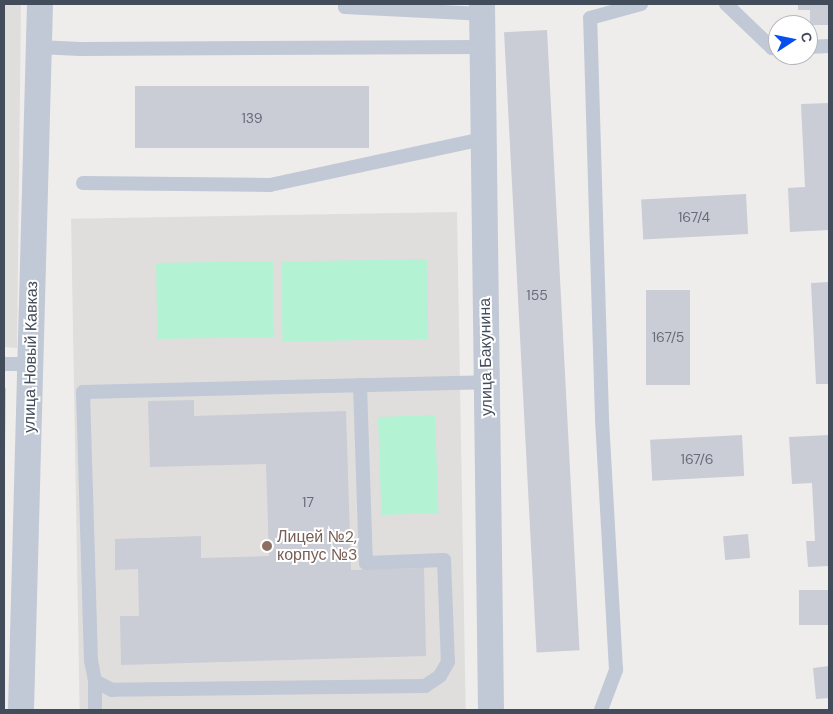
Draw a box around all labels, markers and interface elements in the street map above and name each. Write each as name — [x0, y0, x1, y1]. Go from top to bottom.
north arrow — [768, 15, 818, 65]
text: С — [797, 31, 817, 44]
house number: 139 — [241, 110, 263, 126]
house number: 167/4 — [678, 209, 710, 225]
street label: улица Новый Кавказ — [20, 281, 42, 433]
house number: 155 — [526, 287, 548, 303]
street label: улица Бакунина — [475, 298, 497, 416]
house number: 167/5 — [652, 329, 684, 345]
house number: 167/6 — [681, 451, 713, 467]
house number: 17 — [302, 494, 314, 510]
place label: Лицей №2, корпус №3 — [277, 527, 357, 565]
marker: Лицей №2, корпус №3 — [261, 540, 273, 552]

